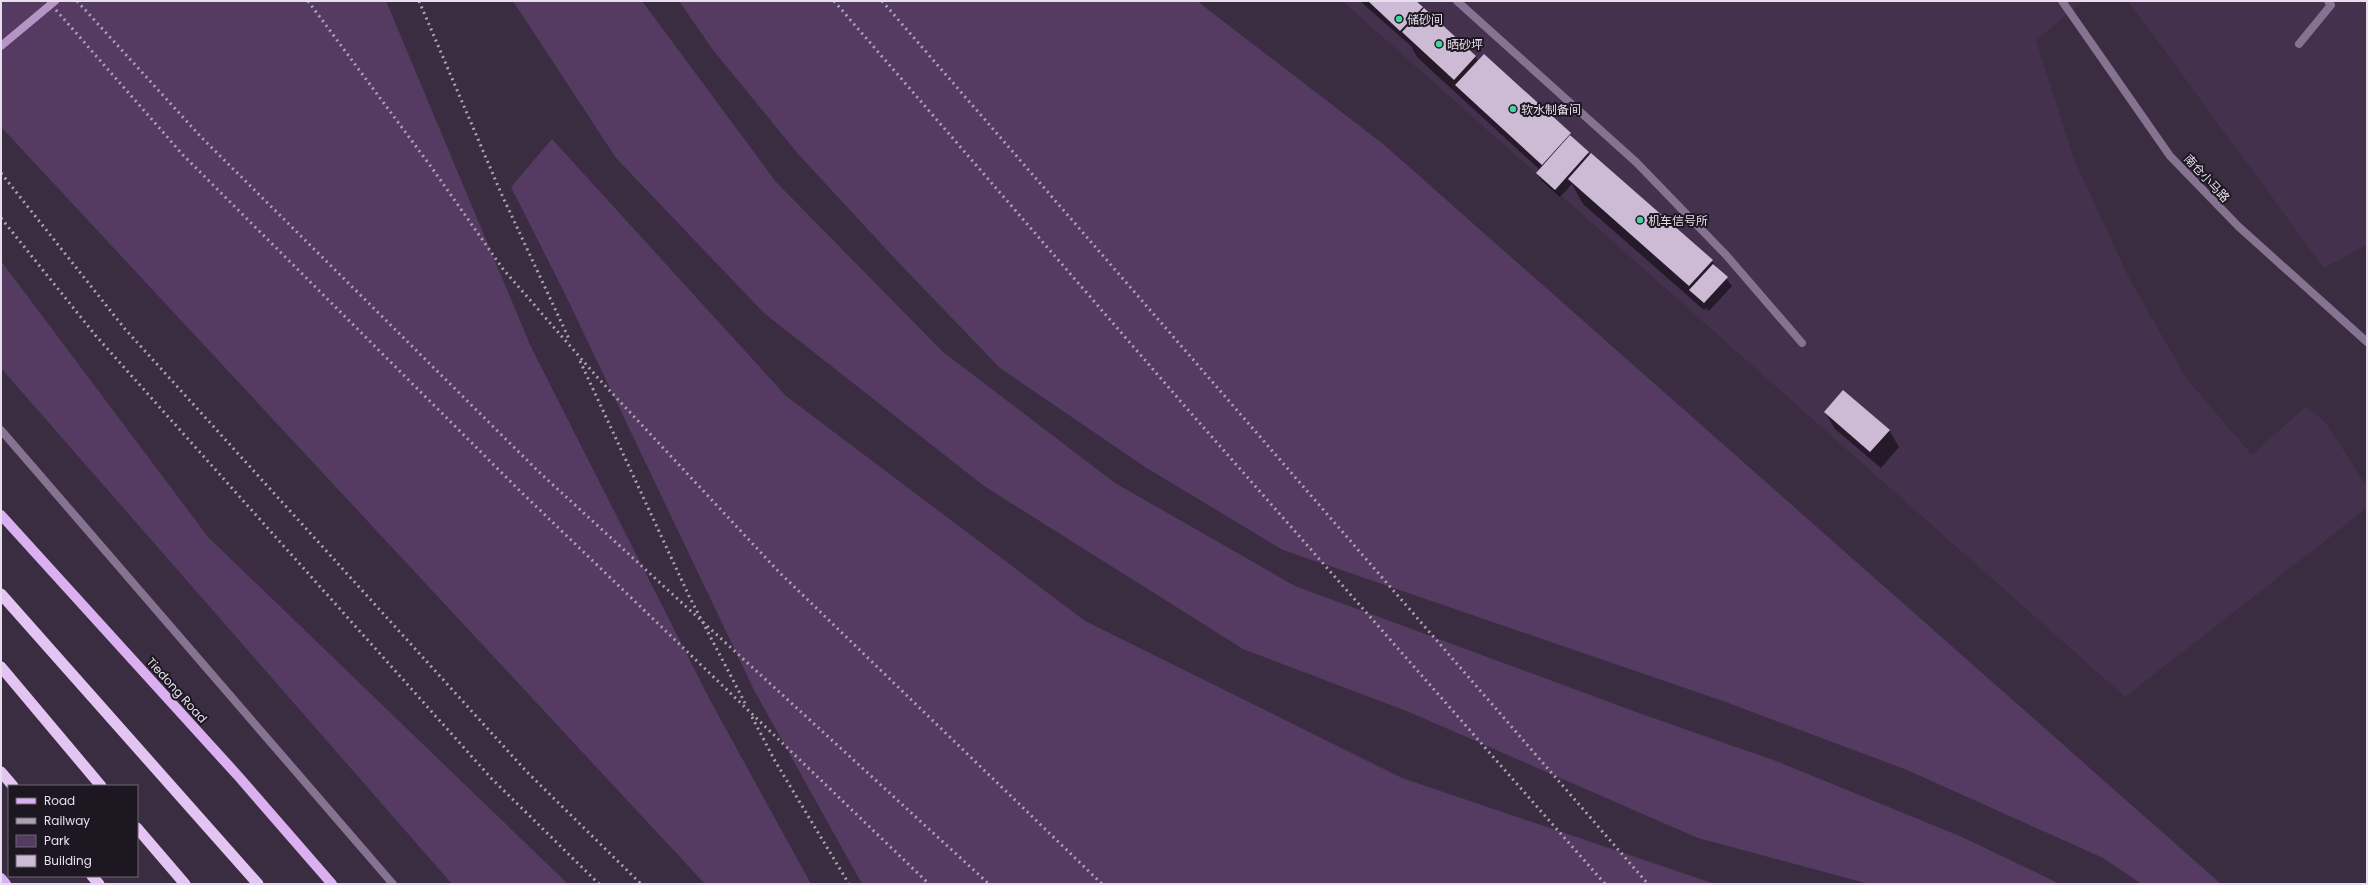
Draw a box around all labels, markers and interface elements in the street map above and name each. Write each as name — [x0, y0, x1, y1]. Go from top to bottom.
place label: 储砂间 — [1407, 11, 1443, 28]
marker: 储砂间 — [1394, 14, 1404, 24]
place label: 晒砂坪 — [1447, 36, 1483, 53]
marker: 晒砂坪 — [1434, 39, 1444, 49]
place label: 软水制备间 — [1521, 101, 1581, 118]
marker: 软水制备间 — [1508, 104, 1518, 114]
street label: 南仓小马路 — [2180, 150, 2234, 206]
place label: 机车信号所 — [1648, 212, 1708, 229]
marker: 机车信号所 — [1635, 215, 1645, 225]
street label: Tiedong Road — [143, 654, 211, 726]
legend — [8, 785, 138, 877]
text: Road — [44, 792, 75, 809]
text: Railway — [44, 812, 90, 829]
text: Park — [44, 832, 71, 849]
text: Building — [44, 852, 92, 869]

